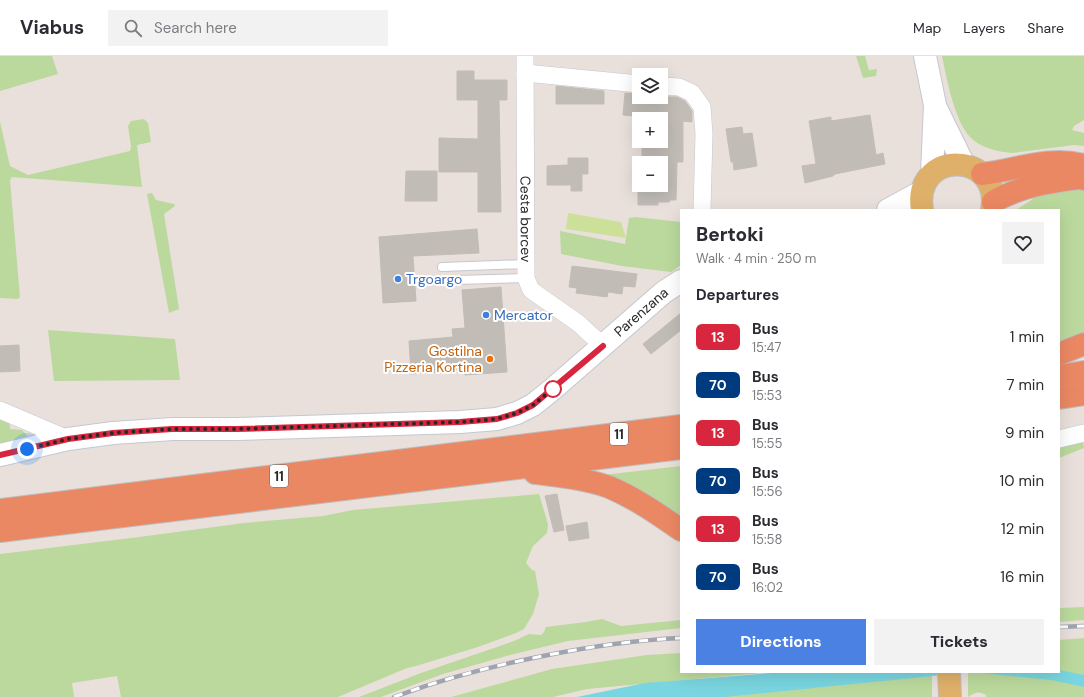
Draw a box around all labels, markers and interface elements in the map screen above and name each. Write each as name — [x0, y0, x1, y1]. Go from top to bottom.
search box — [108, 10, 388, 46]
text: Viabus — [20, 15, 84, 40]
icon: search — [122, 17, 144, 39]
text: Search here — [154, 18, 237, 38]
text: Map — [913, 19, 941, 37]
text: Layers — [963, 19, 1005, 37]
text: Share — [1027, 19, 1064, 37]
map controls — [632, 68, 668, 192]
button: layers — [632, 68, 668, 104]
button: + — [632, 112, 668, 148]
button: − — [632, 156, 668, 192]
street label: Cesta borcev — [517, 176, 535, 263]
text: Bertoki — [696, 222, 764, 247]
button: heart — [1002, 222, 1044, 264]
text: Walk · 4 min · 250 m — [696, 250, 816, 267]
place label: Trgoargo — [406, 270, 462, 288]
marker: Trgoargo — [393, 274, 403, 284]
street label: Parenzana — [610, 283, 672, 340]
text: Departures — [696, 285, 779, 305]
place label: Mercator — [494, 306, 553, 324]
marker: Mercator — [481, 310, 491, 320]
text: Bus — [752, 319, 779, 339]
text: 1 min — [1010, 327, 1044, 347]
text: 13 — [711, 328, 725, 346]
text: 15:47 — [752, 339, 781, 356]
place label: Gostilna Pizzeria Kortina — [384, 342, 482, 376]
marker: Gostilna Pizzeria Kortina — [485, 354, 495, 364]
text: Bus — [752, 367, 779, 387]
text: 7 min — [1006, 375, 1044, 395]
text: 70 — [709, 376, 727, 394]
unlabelled marker — [544, 380, 562, 398]
text: 15:53 — [752, 387, 782, 404]
text: Bus — [752, 415, 779, 435]
road number: 11 — [610, 423, 628, 445]
text: 9 min — [1005, 423, 1044, 443]
text: 13 — [711, 424, 725, 442]
text: 15:55 — [752, 435, 782, 452]
your location — [17, 439, 37, 459]
text: Bus — [752, 463, 779, 483]
road number: 11 — [270, 465, 288, 487]
text: 10 min — [999, 471, 1044, 491]
text: 70 — [709, 472, 727, 490]
text: 15:56 — [752, 483, 783, 500]
text: Bus — [752, 511, 779, 531]
text: 12 min — [1001, 519, 1044, 539]
text: 13 — [711, 520, 725, 538]
text: 15:58 — [752, 531, 782, 548]
text: Bus — [752, 559, 779, 579]
text: 16 min — [1000, 567, 1044, 587]
text: 70 — [709, 568, 727, 586]
text: 16:02 — [752, 579, 783, 596]
button: Directions — [696, 619, 866, 665]
button: Tickets — [874, 619, 1044, 665]

